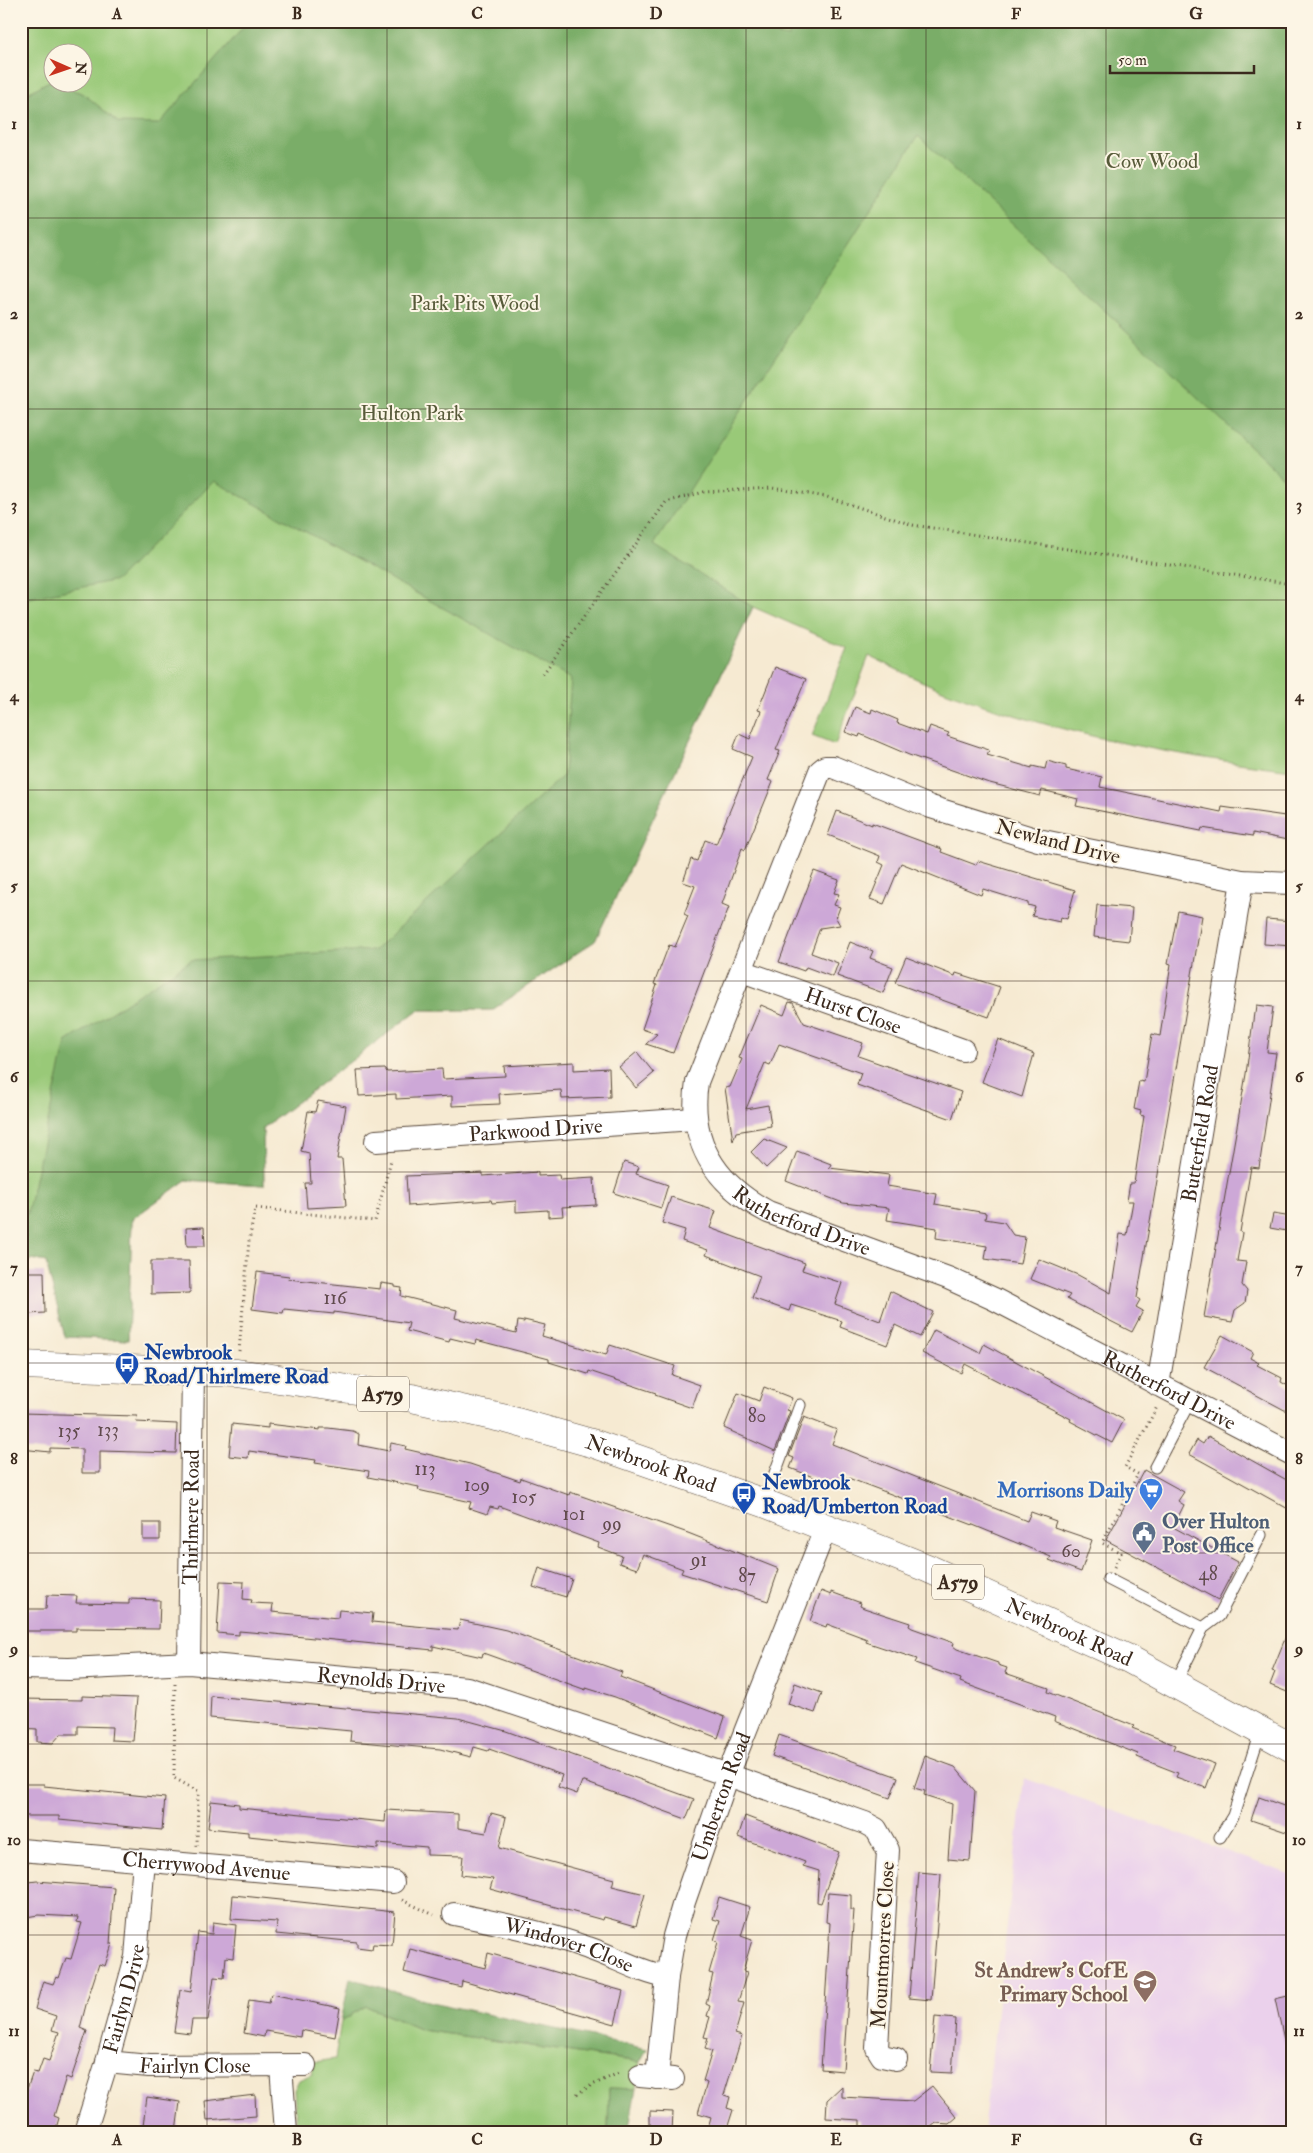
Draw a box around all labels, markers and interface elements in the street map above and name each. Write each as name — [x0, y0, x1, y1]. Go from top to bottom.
text: A — [111, 4, 123, 24]
text: B — [292, 4, 302, 24]
text: C — [471, 4, 483, 24]
text: D — [649, 4, 663, 24]
text: E — [830, 4, 842, 24]
text: F — [1011, 4, 1021, 24]
text: G — [1189, 4, 1203, 24]
north arrow — [42, 42, 92, 92]
scale bar — [1110, 42, 1254, 74]
text: 50 m — [1118, 51, 1147, 70]
text: N — [72, 61, 89, 75]
text: 1 — [11, 114, 17, 134]
text: 1 — [1296, 114, 1302, 134]
park label: Cow Wood — [1106, 148, 1199, 175]
park label: Park Pits Wood — [411, 290, 540, 317]
text: 2 — [10, 304, 18, 324]
text: 2 — [1295, 304, 1303, 324]
park label: Hulton Park — [360, 400, 464, 427]
text: 3 — [11, 495, 17, 515]
text: 3 — [1296, 495, 1302, 515]
text: 4 — [9, 686, 20, 706]
text: 4 — [1294, 686, 1305, 706]
street label: Newland Drive — [993, 813, 1123, 871]
text: 5 — [10, 876, 18, 896]
text: 5 — [1295, 876, 1303, 896]
street label: Hurst Close — [801, 981, 905, 1040]
street label: Butterfield Road — [1175, 1062, 1225, 1204]
text: 6 — [10, 1067, 20, 1087]
text: 6 — [1295, 1067, 1305, 1087]
street label: Parkwood Drive — [468, 1112, 604, 1148]
street label: Rutherford Drive — [727, 1180, 875, 1262]
text: 7 — [10, 1258, 18, 1278]
text: 7 — [1295, 1258, 1303, 1278]
house number: 116 — [323, 1286, 348, 1310]
place label: Newbrook Road/Thirlmere Road — [143, 1339, 329, 1390]
street label: Rutherford Drive — [1097, 1344, 1241, 1436]
bus stop icon: Newbrook Road/Thirlmere Road — [114, 1351, 140, 1385]
road number: A579 — [357, 1376, 409, 1412]
house number: 80 — [748, 1404, 766, 1428]
house number: 133 — [97, 1418, 119, 1442]
house number: 135 — [58, 1419, 81, 1443]
street label: Newbrook Road — [582, 1428, 721, 1499]
text: 8 — [10, 1449, 18, 1469]
street label: Thirlmere Road — [177, 1449, 205, 1585]
text: 8 — [1295, 1449, 1303, 1469]
house number: 113 — [415, 1457, 435, 1481]
place label: Newbrook Road/Umberton Road — [761, 1469, 948, 1520]
house number: 109 — [464, 1473, 490, 1497]
place label: Morrisons Daily — [996, 1477, 1135, 1504]
supermarket icon: Morrisons Daily — [1138, 1477, 1164, 1511]
bus stop icon: Newbrook Road/Umberton Road — [731, 1481, 757, 1515]
house number: 105 — [512, 1485, 537, 1509]
house number: 101 — [562, 1502, 586, 1526]
place label: Over Hulton Post Office — [1162, 1508, 1270, 1559]
house number: 99 — [600, 1512, 622, 1536]
public building icon: Over Hulton Post Office — [1131, 1520, 1157, 1554]
house number: 60 — [1061, 1539, 1081, 1563]
house number: 91 — [689, 1548, 707, 1572]
house number: 48 — [1198, 1562, 1218, 1586]
house number: 87 — [738, 1564, 756, 1588]
road number: A579 — [932, 1564, 984, 1600]
street label: Newbrook Road — [1001, 1592, 1138, 1673]
text: 9 — [8, 1639, 18, 1659]
text: 9 — [1293, 1639, 1303, 1659]
street label: Reynolds Drive — [316, 1661, 447, 1700]
street label: Umberton Road — [685, 1727, 757, 1865]
text: 10 — [7, 1830, 21, 1850]
text: 10 — [1292, 1830, 1306, 1850]
street label: Cherrywood Avenue — [121, 1845, 292, 1887]
street label: Mountmorres Close — [865, 1860, 901, 2029]
street label: Windover Close — [501, 1911, 638, 1979]
street label: Fairlyn Drive — [96, 1943, 151, 2057]
place label: St Andrew's CofE Primary School — [974, 1957, 1129, 2008]
school or university icon: St Andrew's CofE Primary School — [1132, 1969, 1158, 2003]
text: 11 — [8, 2021, 20, 2041]
text: 11 — [1293, 2021, 1305, 2041]
street label: Fairlyn Close — [138, 2052, 251, 2080]
text: A — [111, 2130, 123, 2150]
text: B — [292, 2130, 302, 2150]
text: C — [471, 2130, 483, 2150]
text: D — [649, 2130, 663, 2150]
text: E — [830, 2130, 842, 2150]
text: F — [1011, 2130, 1021, 2150]
text: G — [1189, 2130, 1203, 2150]

